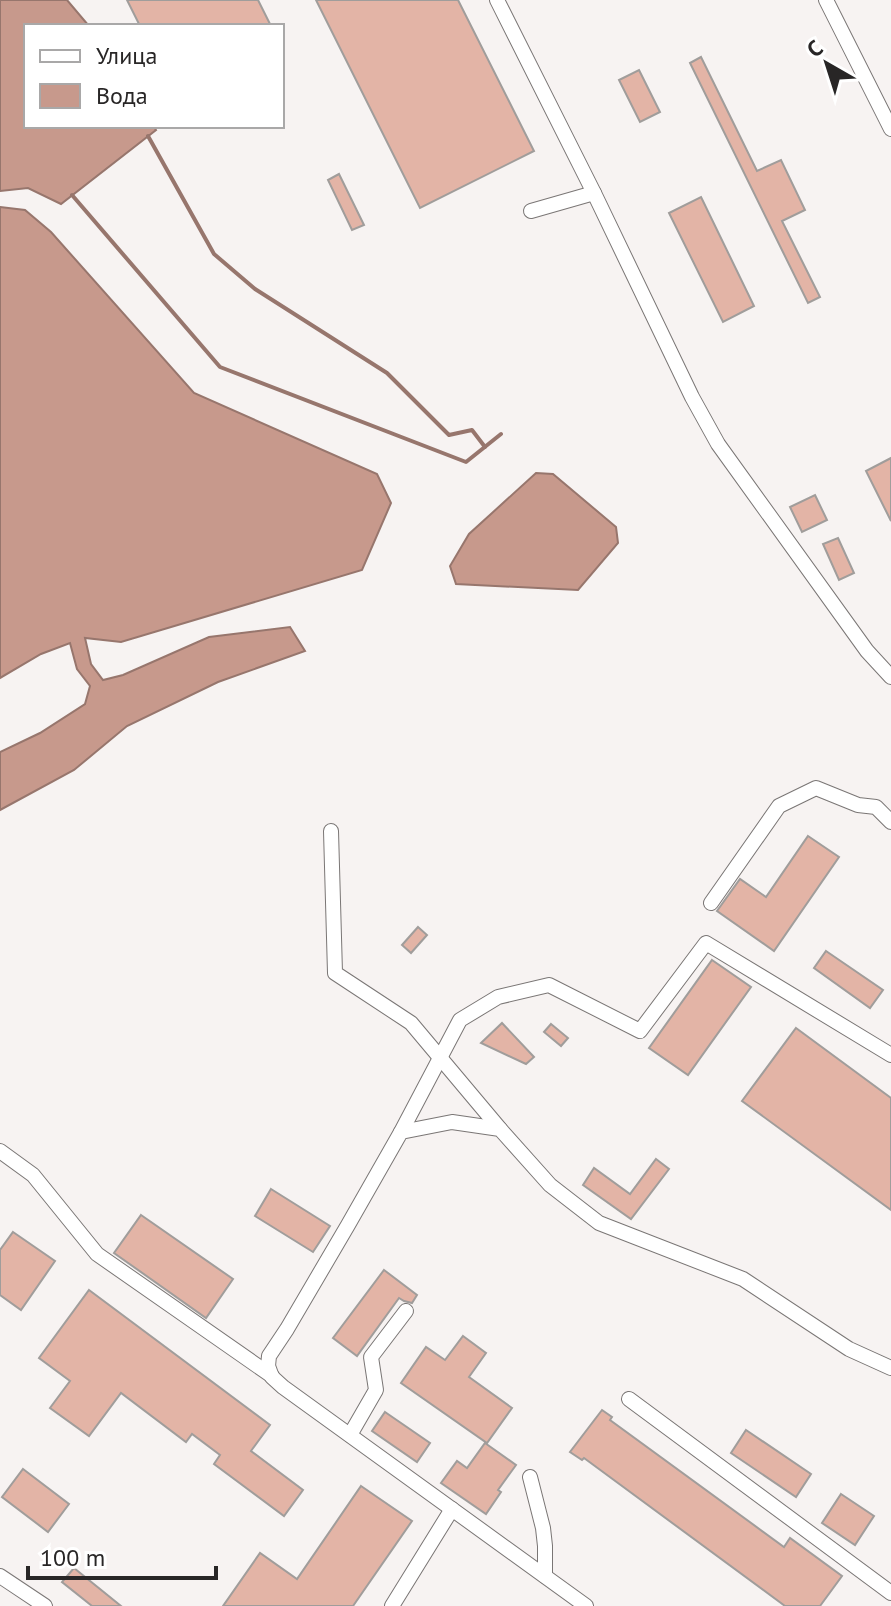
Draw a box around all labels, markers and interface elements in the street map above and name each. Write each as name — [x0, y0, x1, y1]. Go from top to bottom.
legend — [24, 24, 284, 128]
north arrow — [787, 24, 867, 104]
text: С — [801, 34, 828, 63]
text: Улица — [96, 40, 157, 71]
text: Вода — [96, 80, 148, 111]
scale bar — [28, 1530, 216, 1580]
text: 100 m — [40, 1542, 105, 1573]

